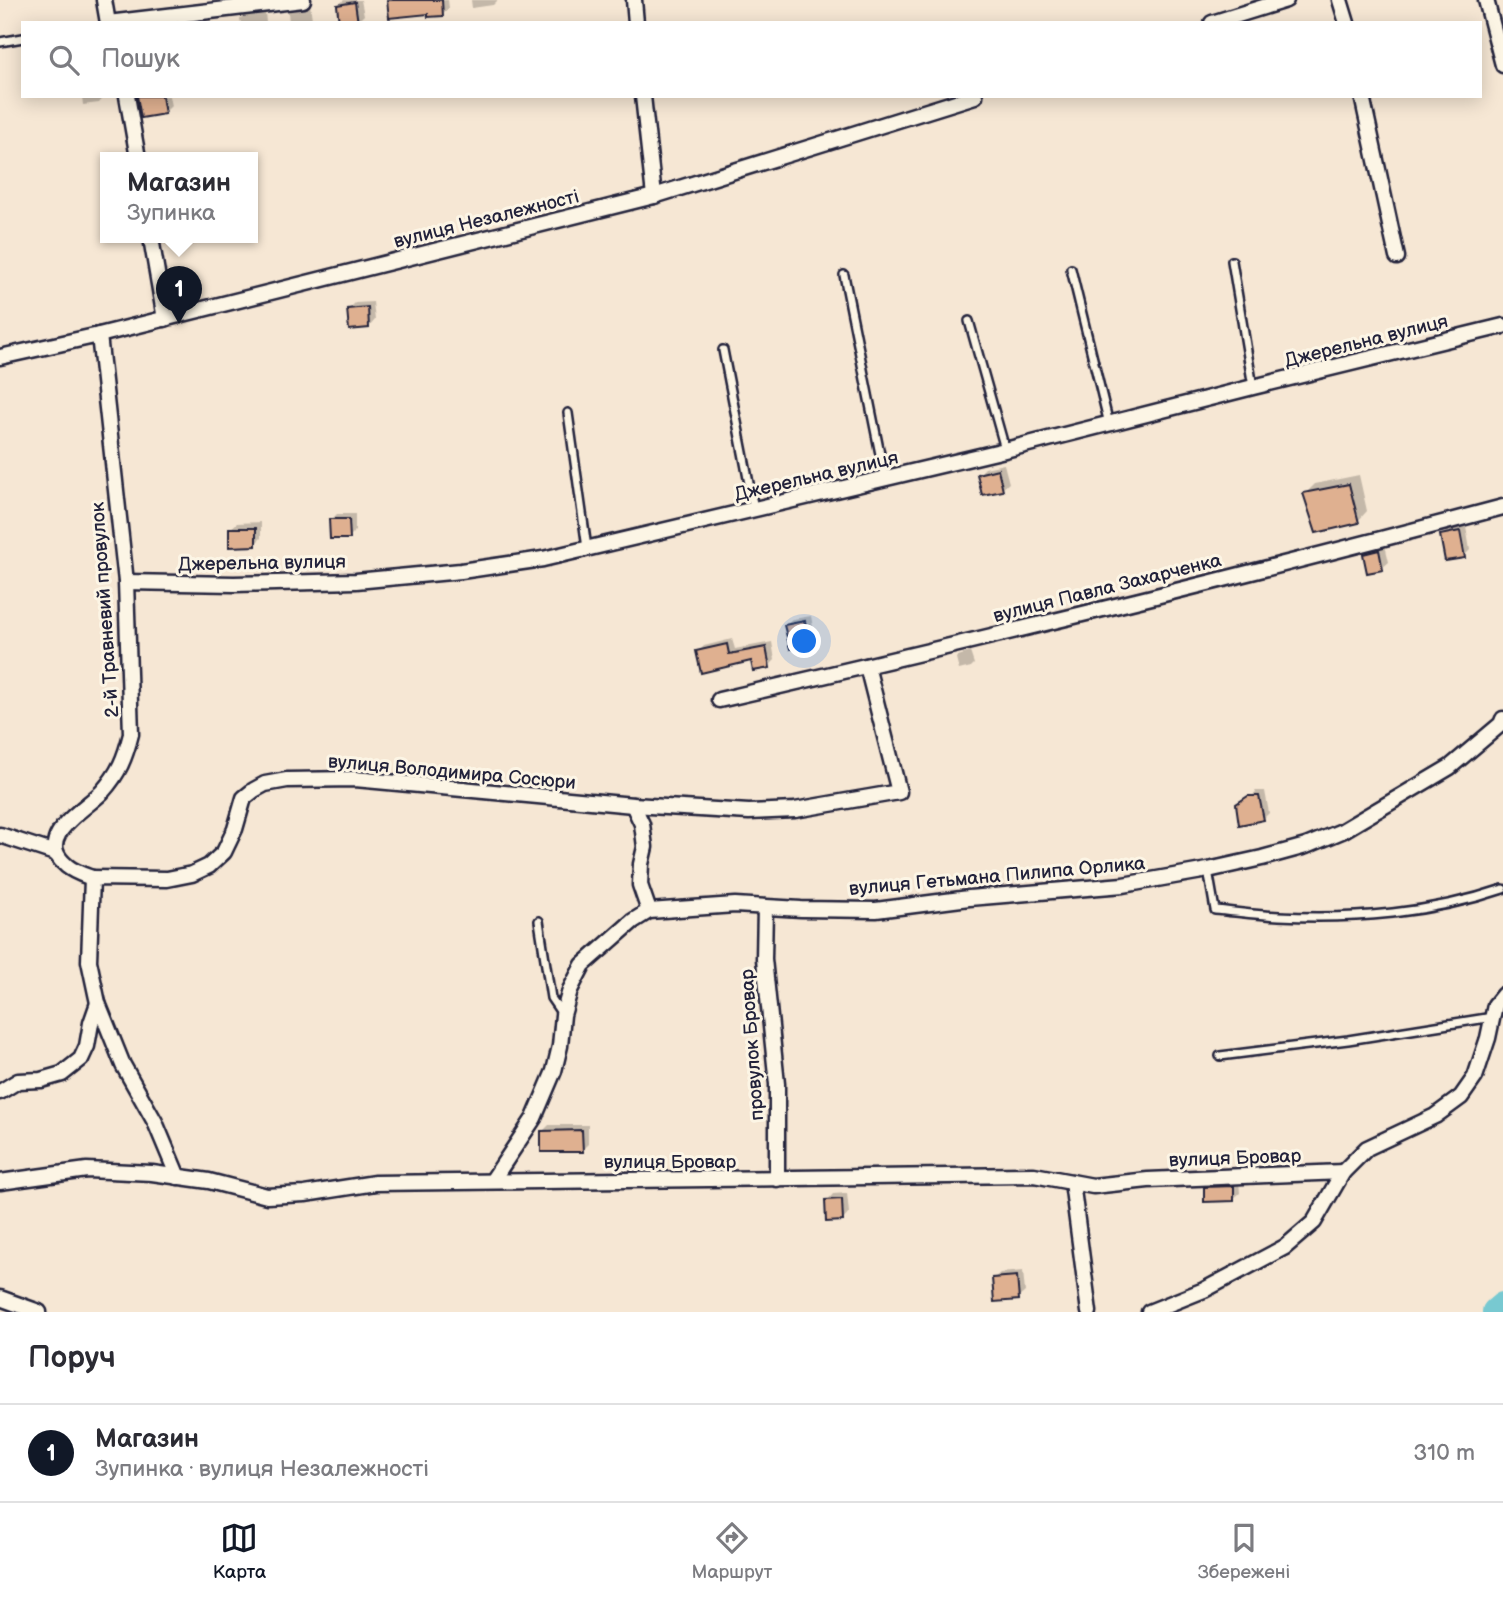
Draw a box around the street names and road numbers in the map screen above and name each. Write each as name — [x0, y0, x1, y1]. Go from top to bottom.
street label: вулиця Незалежності — [391, 185, 581, 254]
street label: Джерельна вулиця — [1282, 310, 1451, 373]
street label: Джерельна вулиця — [732, 446, 901, 507]
street label: 2-й Травневий провулок — [86, 501, 125, 718]
street label: вулиця Павла Захарченка — [991, 549, 1224, 628]
street label: Джерельна вулиця — [178, 551, 346, 576]
street label: вулиця Володимира Сосюри — [327, 750, 577, 795]
street label: вулиця Гетьмана Пилипа Орлика — [848, 852, 1146, 901]
street label: провулок Бровар — [736, 968, 769, 1121]
street label: вулиця Бровар — [1168, 1145, 1302, 1172]
street label: вулиця Бровар — [604, 1151, 737, 1174]

